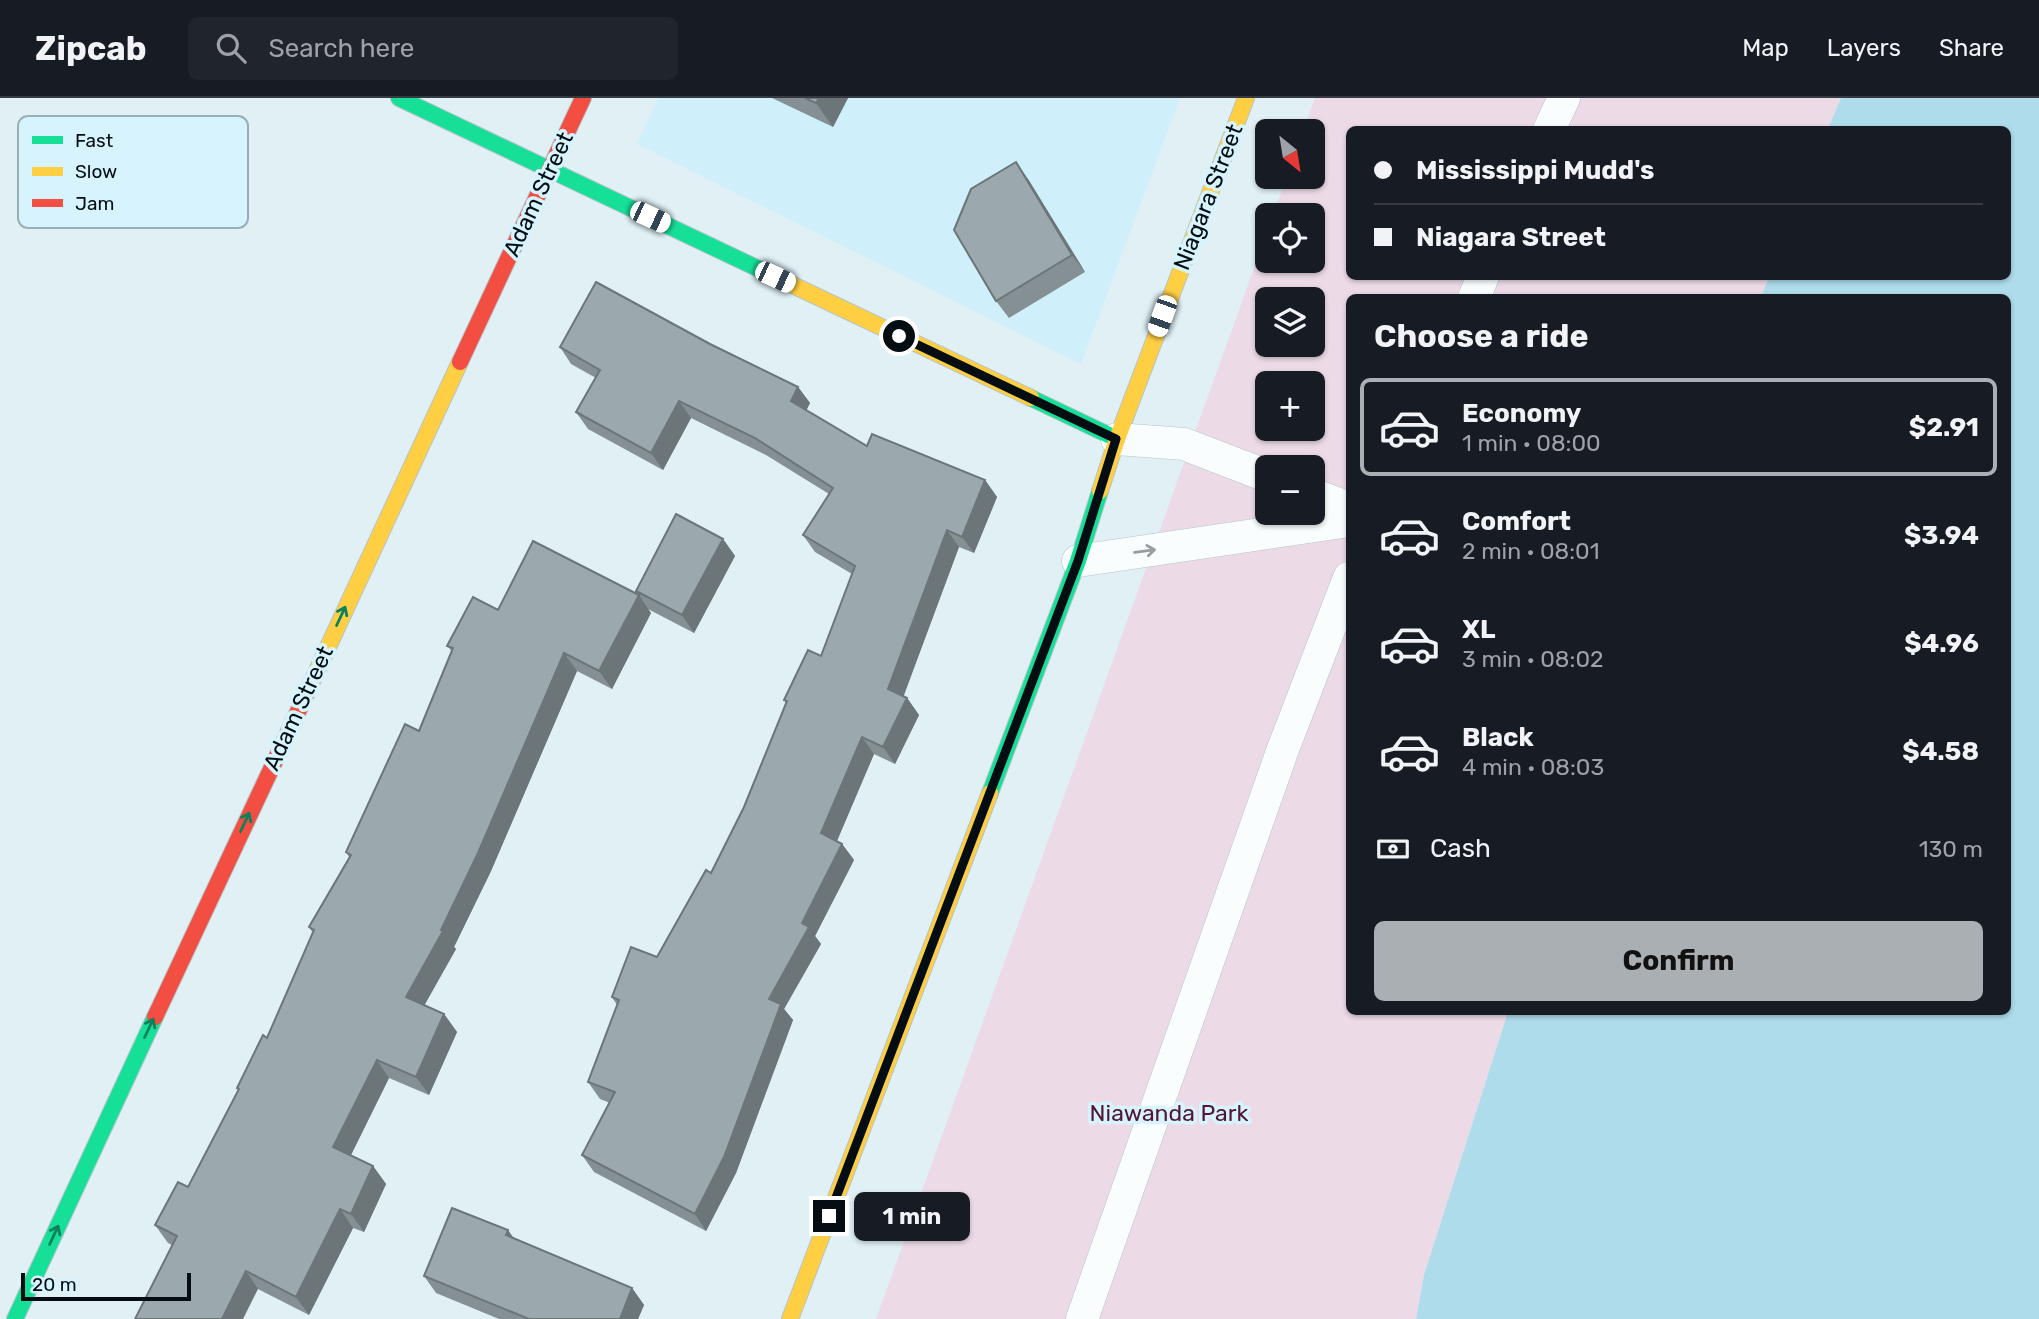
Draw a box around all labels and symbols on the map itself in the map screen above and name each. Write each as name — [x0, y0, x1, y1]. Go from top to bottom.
legend — [18, 116, 248, 228]
north arrow — [1255, 119, 1325, 189]
street label: Niagara Street — [1167, 120, 1249, 274]
street label: Adam Street — [497, 127, 579, 261]
text: Fast — [75, 129, 114, 152]
text: Slow — [75, 160, 117, 183]
text: Jam — [75, 192, 114, 215]
car — [627, 199, 674, 235]
car — [752, 259, 799, 295]
car — [1145, 293, 1180, 339]
route start — [883, 320, 915, 352]
one-way arrow — [1134, 544, 1156, 557]
one-way arrow — [335, 606, 349, 627]
street label: Adam Street — [257, 641, 339, 775]
one-way arrow — [239, 812, 252, 833]
one-way arrow — [143, 1018, 156, 1039]
park label: Niawanda Park — [1090, 1099, 1249, 1127]
callout: 1 min — [854, 1192, 969, 1240]
route end — [813, 1200, 845, 1232]
one-way arrow — [48, 1225, 61, 1246]
scale bar — [21, 1270, 191, 1302]

